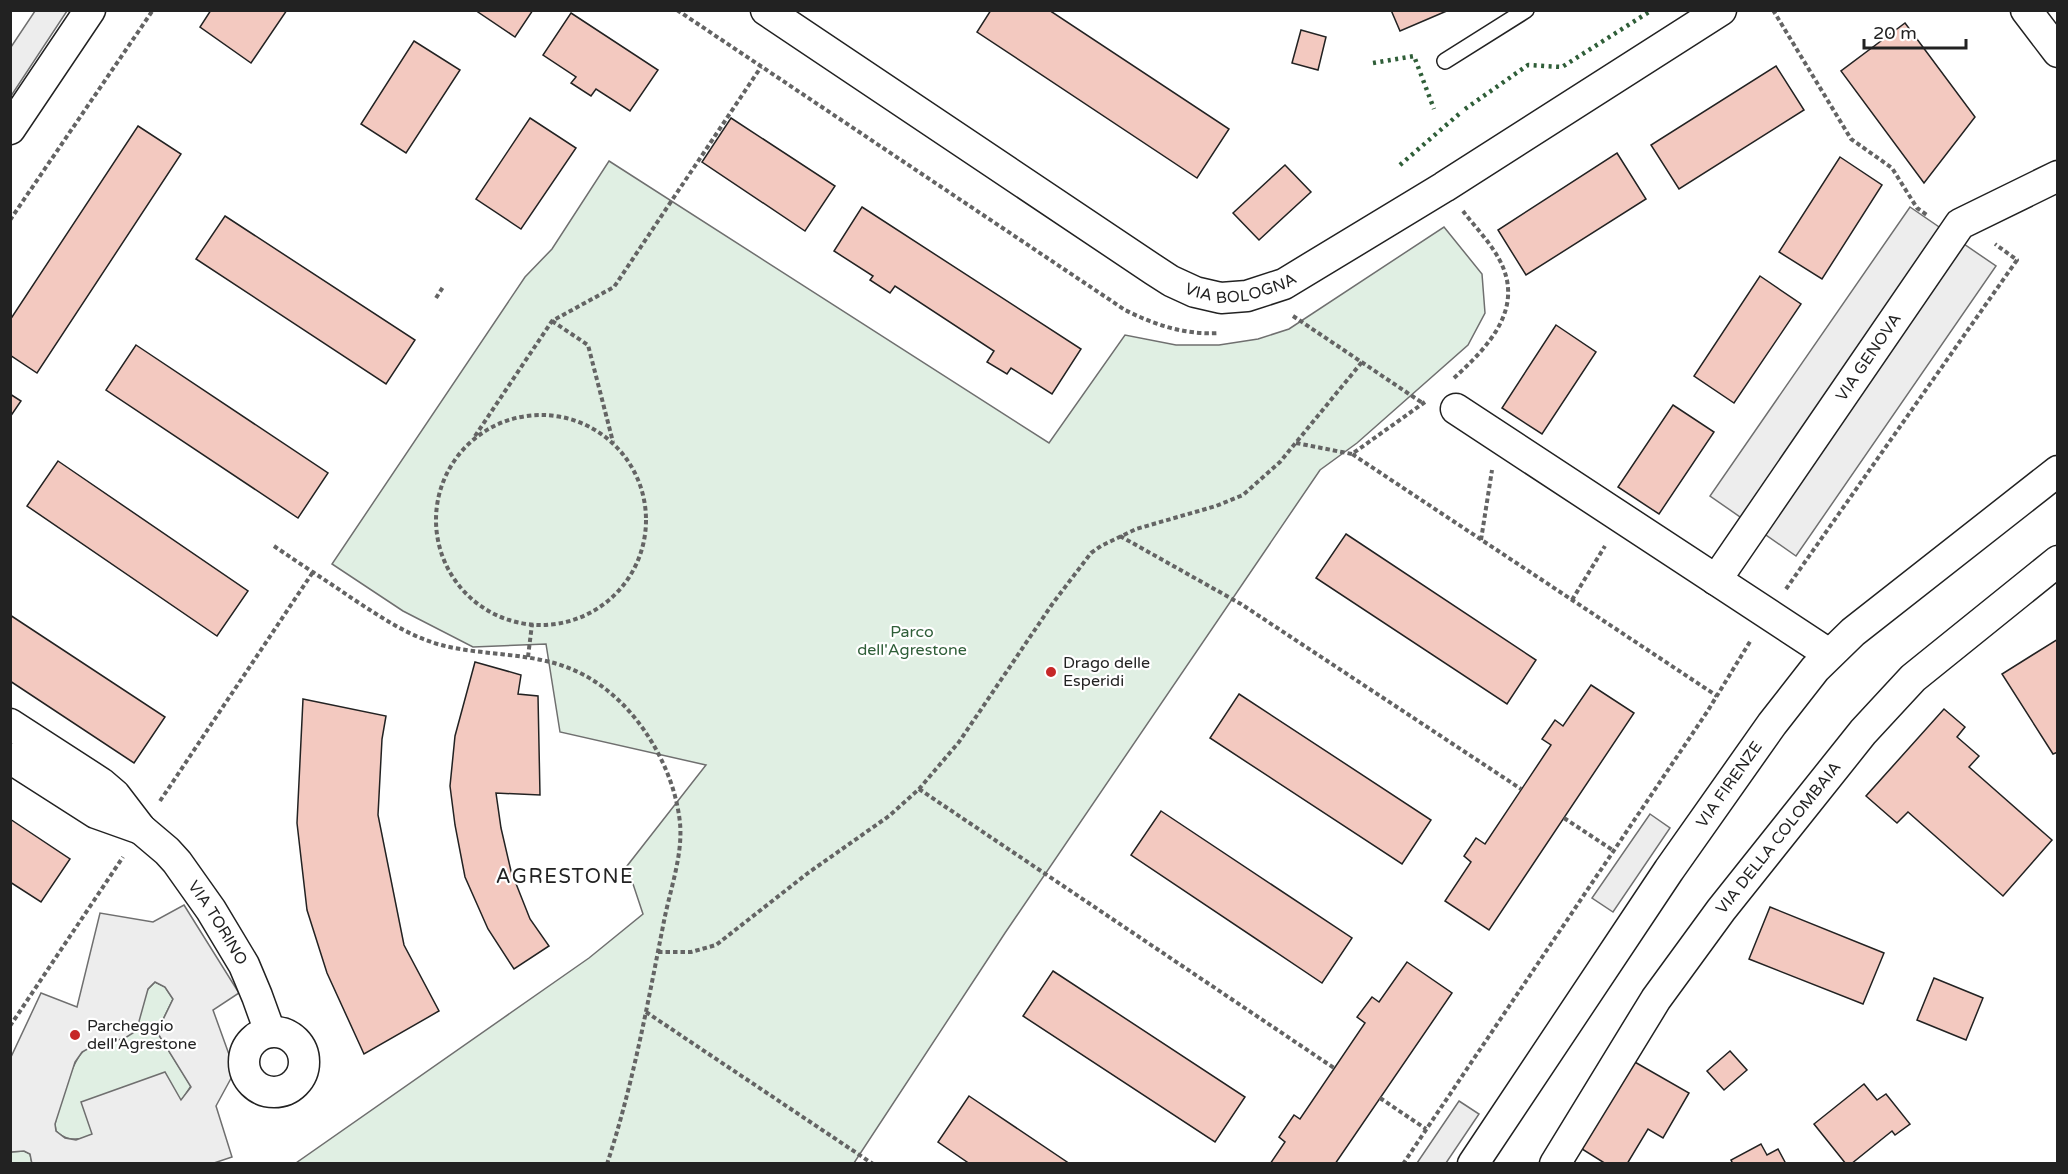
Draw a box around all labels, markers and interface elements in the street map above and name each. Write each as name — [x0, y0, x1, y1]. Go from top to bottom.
scale bar — [1864, 12, 1966, 50]
text: 20 m — [1873, 22, 1917, 44]
street label: VIA BOLOGNA — [1182, 269, 1300, 308]
street label: VIA GENOVA — [1832, 309, 1906, 405]
park label: Parco dell'Agrestone — [857, 622, 967, 660]
place label: Drago delle Esperidi — [1063, 653, 1150, 691]
marker: Drago delle Esperidi — [1044, 665, 1058, 679]
street label: VIA FIRENZE — [1692, 737, 1767, 832]
street label: VIA DELLA COLOMBAIA — [1712, 758, 1845, 918]
district label: AGRESTONE — [496, 865, 634, 889]
street label: VIA TORINO — [184, 877, 252, 969]
place label: Parcheggio dell'Agrestone — [87, 1016, 197, 1054]
marker: Parcheggio dell'Agrestone — [68, 1028, 82, 1042]

